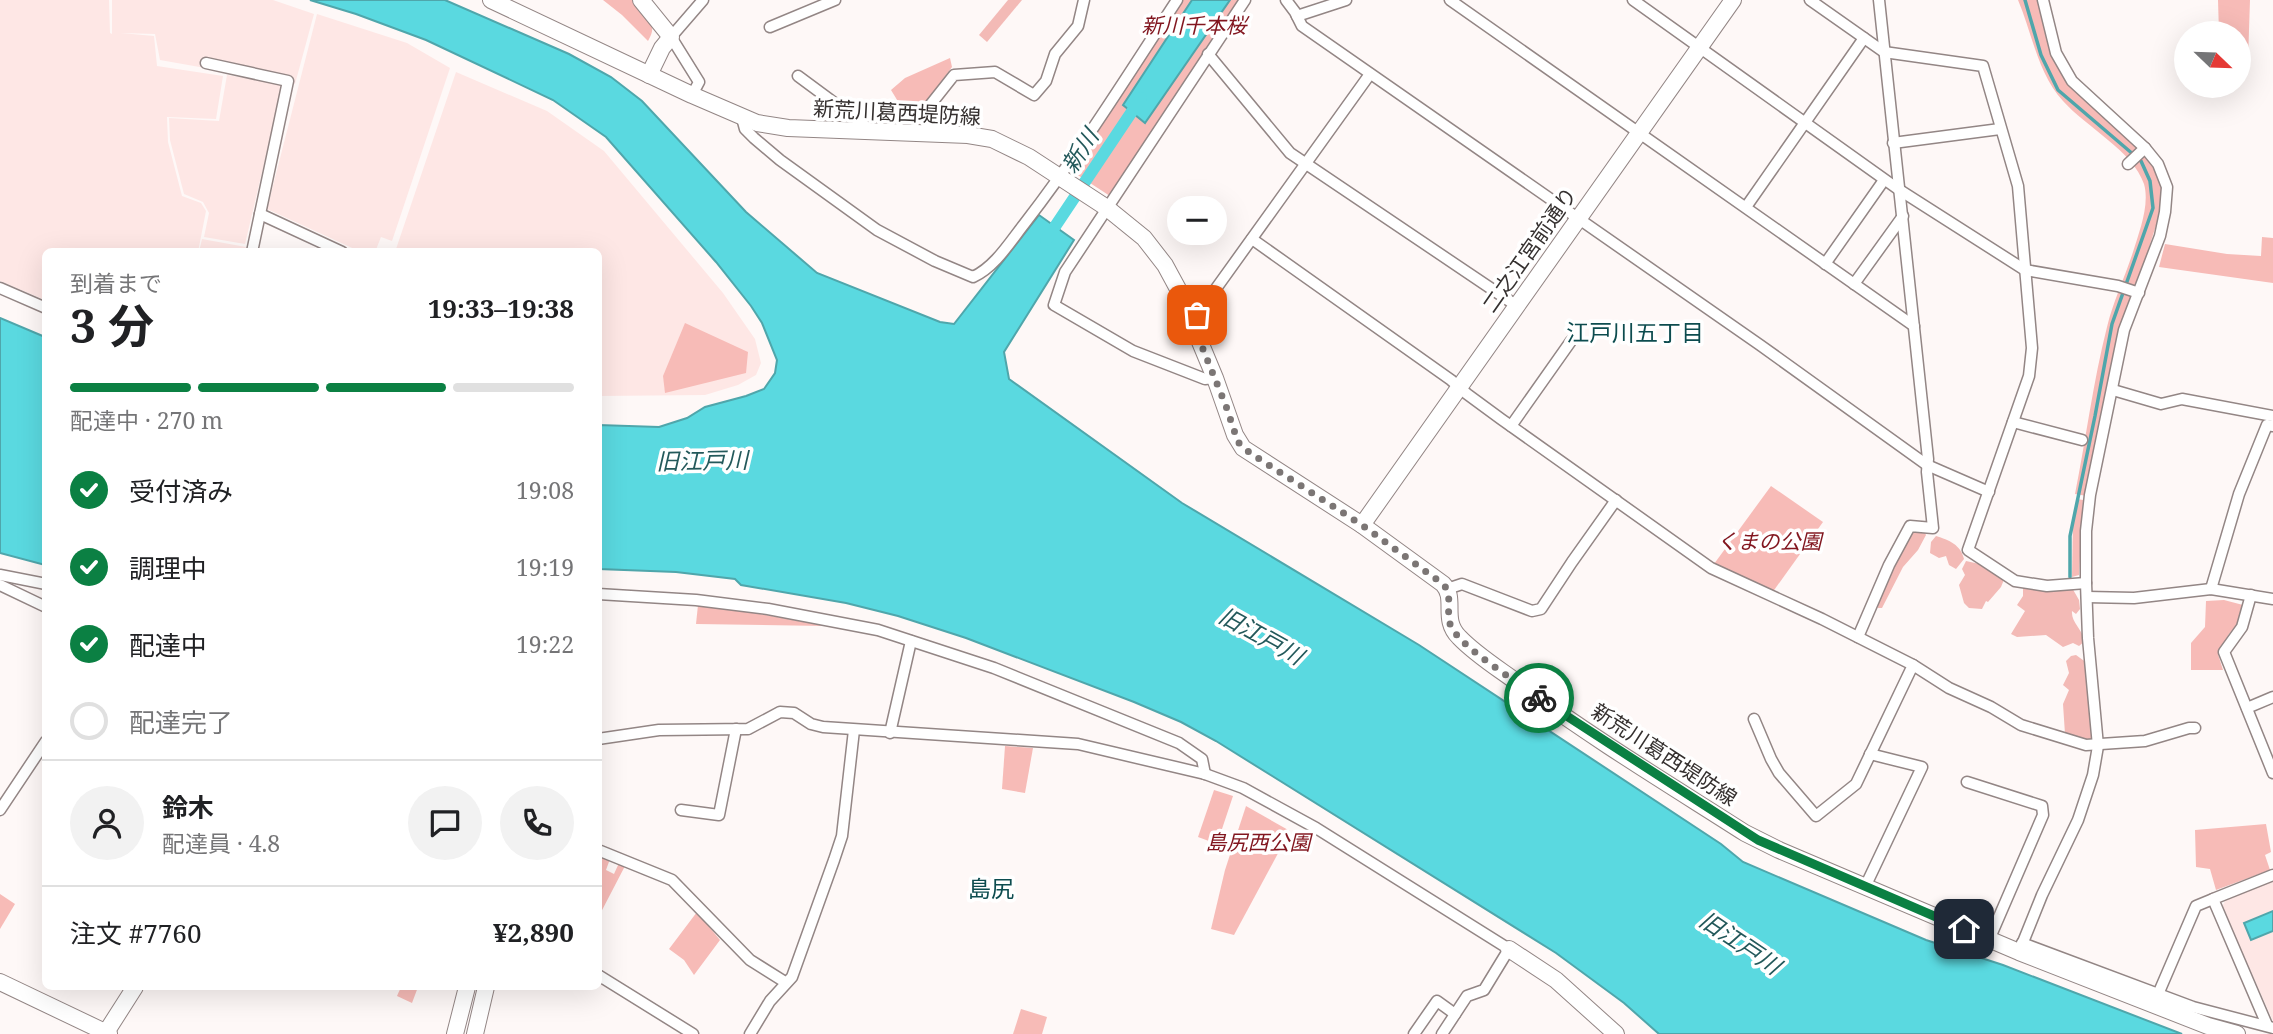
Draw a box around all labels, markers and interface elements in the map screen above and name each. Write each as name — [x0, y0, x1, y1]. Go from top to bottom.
park label: 新川千本桜 — [1142, 11, 1250, 39]
north arrow — [2174, 21, 2250, 98]
map controls — [2174, 21, 2251, 98]
street label: 新荒川葛西堤防線 — [812, 94, 982, 130]
water label: 新川 — [1053, 120, 1107, 178]
street label: 二之江宮前通り — [1476, 181, 1583, 318]
callout: 一 — [1167, 196, 1227, 245]
text: 一 — [1186, 204, 1209, 236]
text: 到着まで — [70, 267, 162, 299]
pin — [1167, 285, 1227, 345]
text: 19:33–19:38 — [428, 290, 574, 326]
text: 3 分 — [70, 294, 154, 356]
icon: bag — [1178, 296, 1216, 334]
district label: 江戸川五丁目 — [1566, 316, 1704, 348]
text: 配達中 · 270 m — [70, 404, 223, 436]
water label: 旧江戸川 — [656, 443, 751, 477]
icon: check — [70, 471, 108, 509]
text: 受付済み — [129, 473, 233, 509]
text: 19:08 — [516, 474, 574, 506]
park label: くまの公園 — [1717, 527, 1824, 555]
icon: check — [70, 548, 108, 586]
text: 調理中 — [129, 550, 207, 586]
text: 19:19 — [516, 551, 574, 583]
water label: 旧江戸川 — [1213, 599, 1312, 673]
icon: check — [70, 625, 108, 663]
text: 配達中 — [129, 627, 207, 663]
text: 19:22 — [516, 628, 574, 660]
courier — [1504, 663, 1574, 733]
icon: bike — [1520, 679, 1558, 717]
street label: 新荒川葛西堤防線 — [1586, 697, 1743, 812]
text: 配達完了 — [129, 704, 233, 740]
button: person — [70, 786, 144, 860]
button: chat — [408, 786, 482, 860]
button: phone — [500, 786, 574, 860]
text: 鈴木 — [162, 789, 214, 825]
text: 配達員 · 4.8 — [162, 827, 280, 859]
park label: 島尻西公園 — [1206, 828, 1313, 856]
district label: 島尻 — [968, 872, 1014, 904]
pin — [1934, 899, 1994, 959]
water label: 旧江戸川 — [1693, 903, 1790, 983]
icon: home — [1945, 910, 1983, 948]
text: ¥2,890 — [493, 914, 574, 950]
text: 注文 #7760 — [70, 915, 201, 951]

